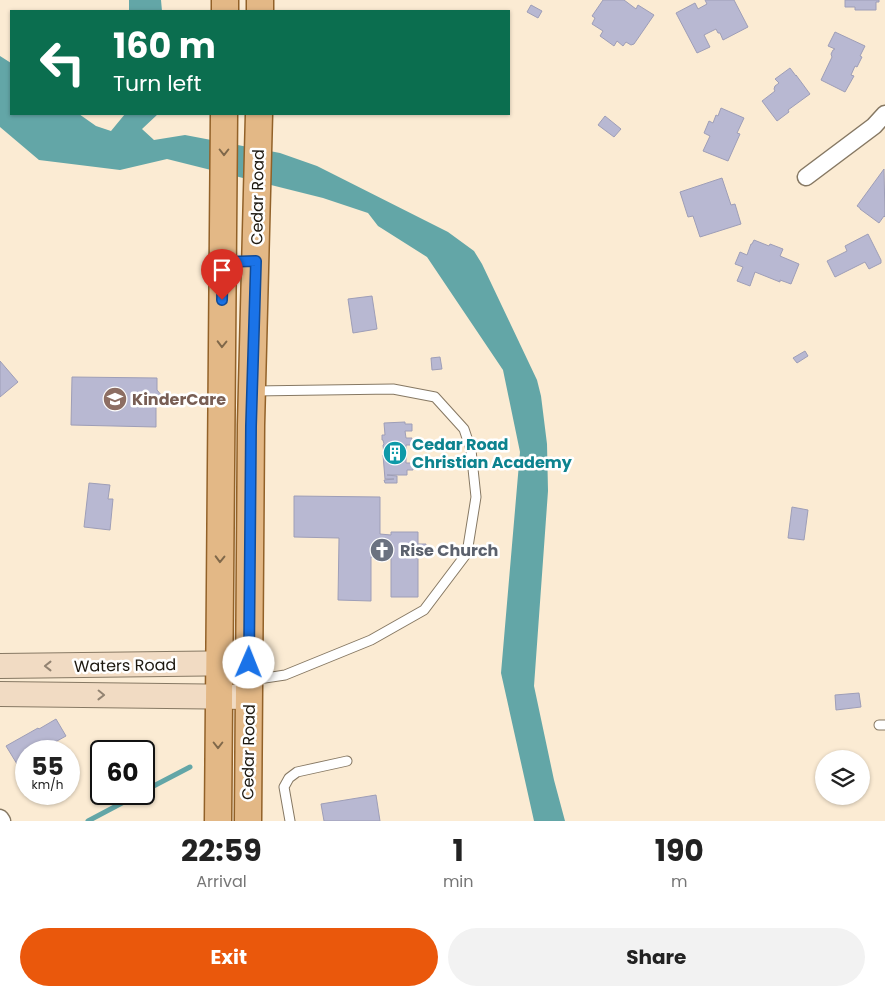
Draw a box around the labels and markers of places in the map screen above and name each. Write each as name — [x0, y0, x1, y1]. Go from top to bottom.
pin — [201, 249, 243, 300]
school or university icon: KinderCare — [102, 386, 128, 412]
place label: KinderCare — [132, 388, 226, 411]
place label: Cedar Road Christian Academy — [412, 433, 573, 474]
building icon: Cedar Road Christian Academy — [382, 440, 408, 466]
church icon: Rise Church — [369, 537, 395, 563]
place label: Rise Church — [400, 539, 498, 562]

